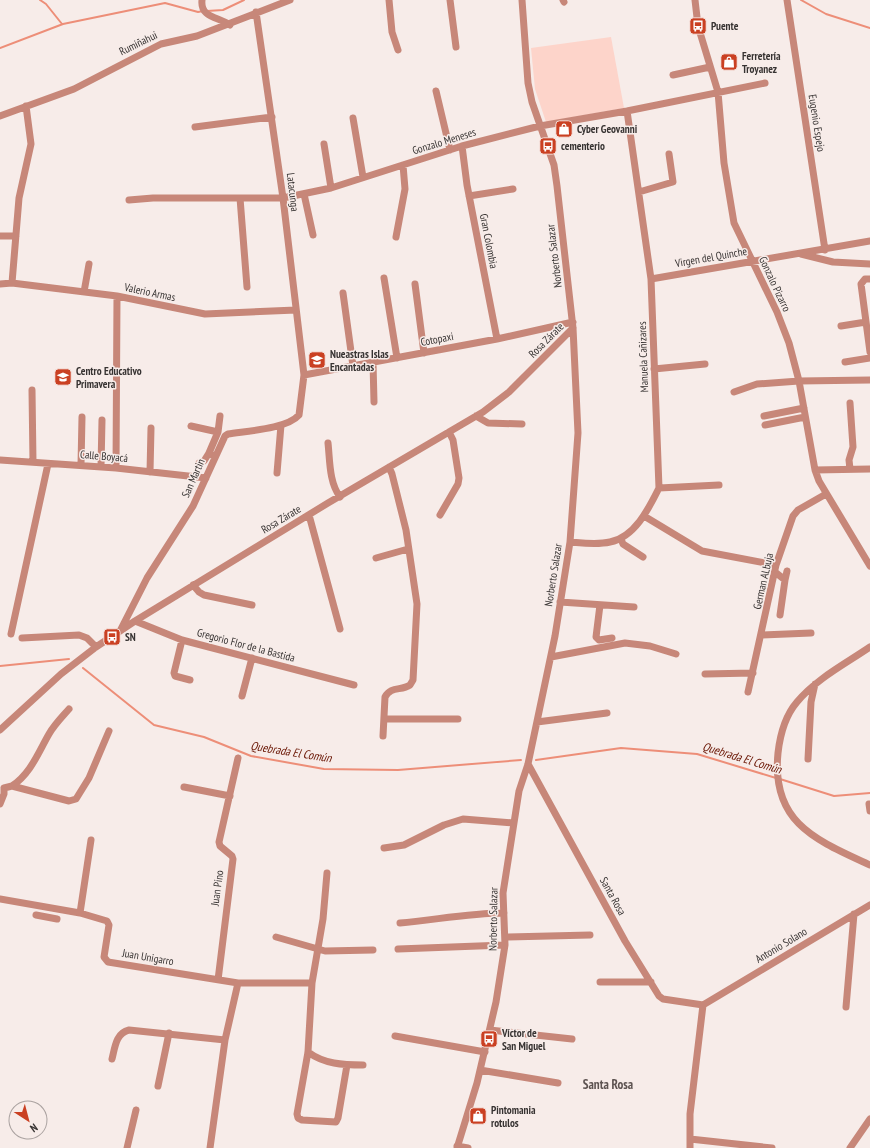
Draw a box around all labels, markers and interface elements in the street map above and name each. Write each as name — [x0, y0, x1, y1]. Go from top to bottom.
bus stop icon: Puente — [688, 16, 708, 36]
place label: Puente — [711, 19, 739, 33]
street label: Rumiñahui — [117, 28, 159, 58]
place label: Ferretería Troyanez — [742, 49, 781, 76]
shop icon: Ferretería Troyanez — [719, 52, 739, 72]
street label: Eugenio Espejo — [806, 93, 828, 153]
shop icon: Cyber Geovanni — [554, 119, 574, 139]
place label: Cyber Geovanni — [577, 122, 638, 136]
street label: Gonzalo Meneses — [410, 125, 478, 157]
bus stop icon: cementerio — [538, 136, 558, 156]
place label: cementerio — [561, 139, 605, 153]
street label: Latacunga — [284, 172, 302, 212]
street label: Gran Colombia — [477, 212, 501, 270]
street label: Norberto Salazar — [543, 224, 565, 288]
street label: Virgen del Quinche — [673, 244, 748, 270]
street label: Gonzalo Pizarro — [756, 254, 794, 314]
street label: Valerio Armas — [122, 280, 177, 304]
street label: Rosa Zárate — [525, 319, 567, 361]
street label: Manuela Cañizares — [635, 321, 651, 393]
street label: Cotopaxi — [419, 329, 455, 349]
place label: Nueastras Islas Encantadas — [330, 347, 389, 374]
school or university icon: Nueastras Islas Encantadas — [307, 350, 327, 370]
place label: Centro Educativo Primavera — [76, 364, 142, 391]
school or university icon: Centro Educativo Primavera — [53, 367, 73, 387]
street label: Calle Boyacá — [79, 447, 129, 465]
street label: San Martin — [178, 456, 208, 500]
street label: Rosa Zárate — [259, 501, 304, 536]
street label: Norberto Salazar — [541, 542, 565, 608]
street label: German ALbuja — [750, 551, 776, 611]
street label: Gregorio Flor de la Bastida — [195, 625, 297, 665]
bus stop icon: SN — [102, 627, 122, 647]
place label: SN — [125, 630, 136, 644]
water label: Quebrada El Común — [250, 738, 333, 765]
water label: Quebrada El Común — [701, 738, 784, 777]
street label: Juan Pino — [207, 869, 226, 908]
street label: Santa Rosa — [597, 874, 629, 918]
street label: Norberto Salazar — [485, 887, 501, 951]
street label: Antonio Solano — [753, 924, 810, 966]
street label: Juan Unigarro — [120, 945, 175, 968]
place label: Víctor de San Miguel — [501, 1026, 546, 1053]
bus stop icon: Víctor de San Miguel — [479, 1029, 499, 1049]
district label: Santa Rosa — [583, 1076, 633, 1093]
north arrow — [8, 1100, 48, 1140]
place label: Pintomania rotulos — [491, 1103, 536, 1130]
shop icon: Pintomania rotulos — [468, 1106, 488, 1126]
text: N — [27, 1121, 40, 1136]

